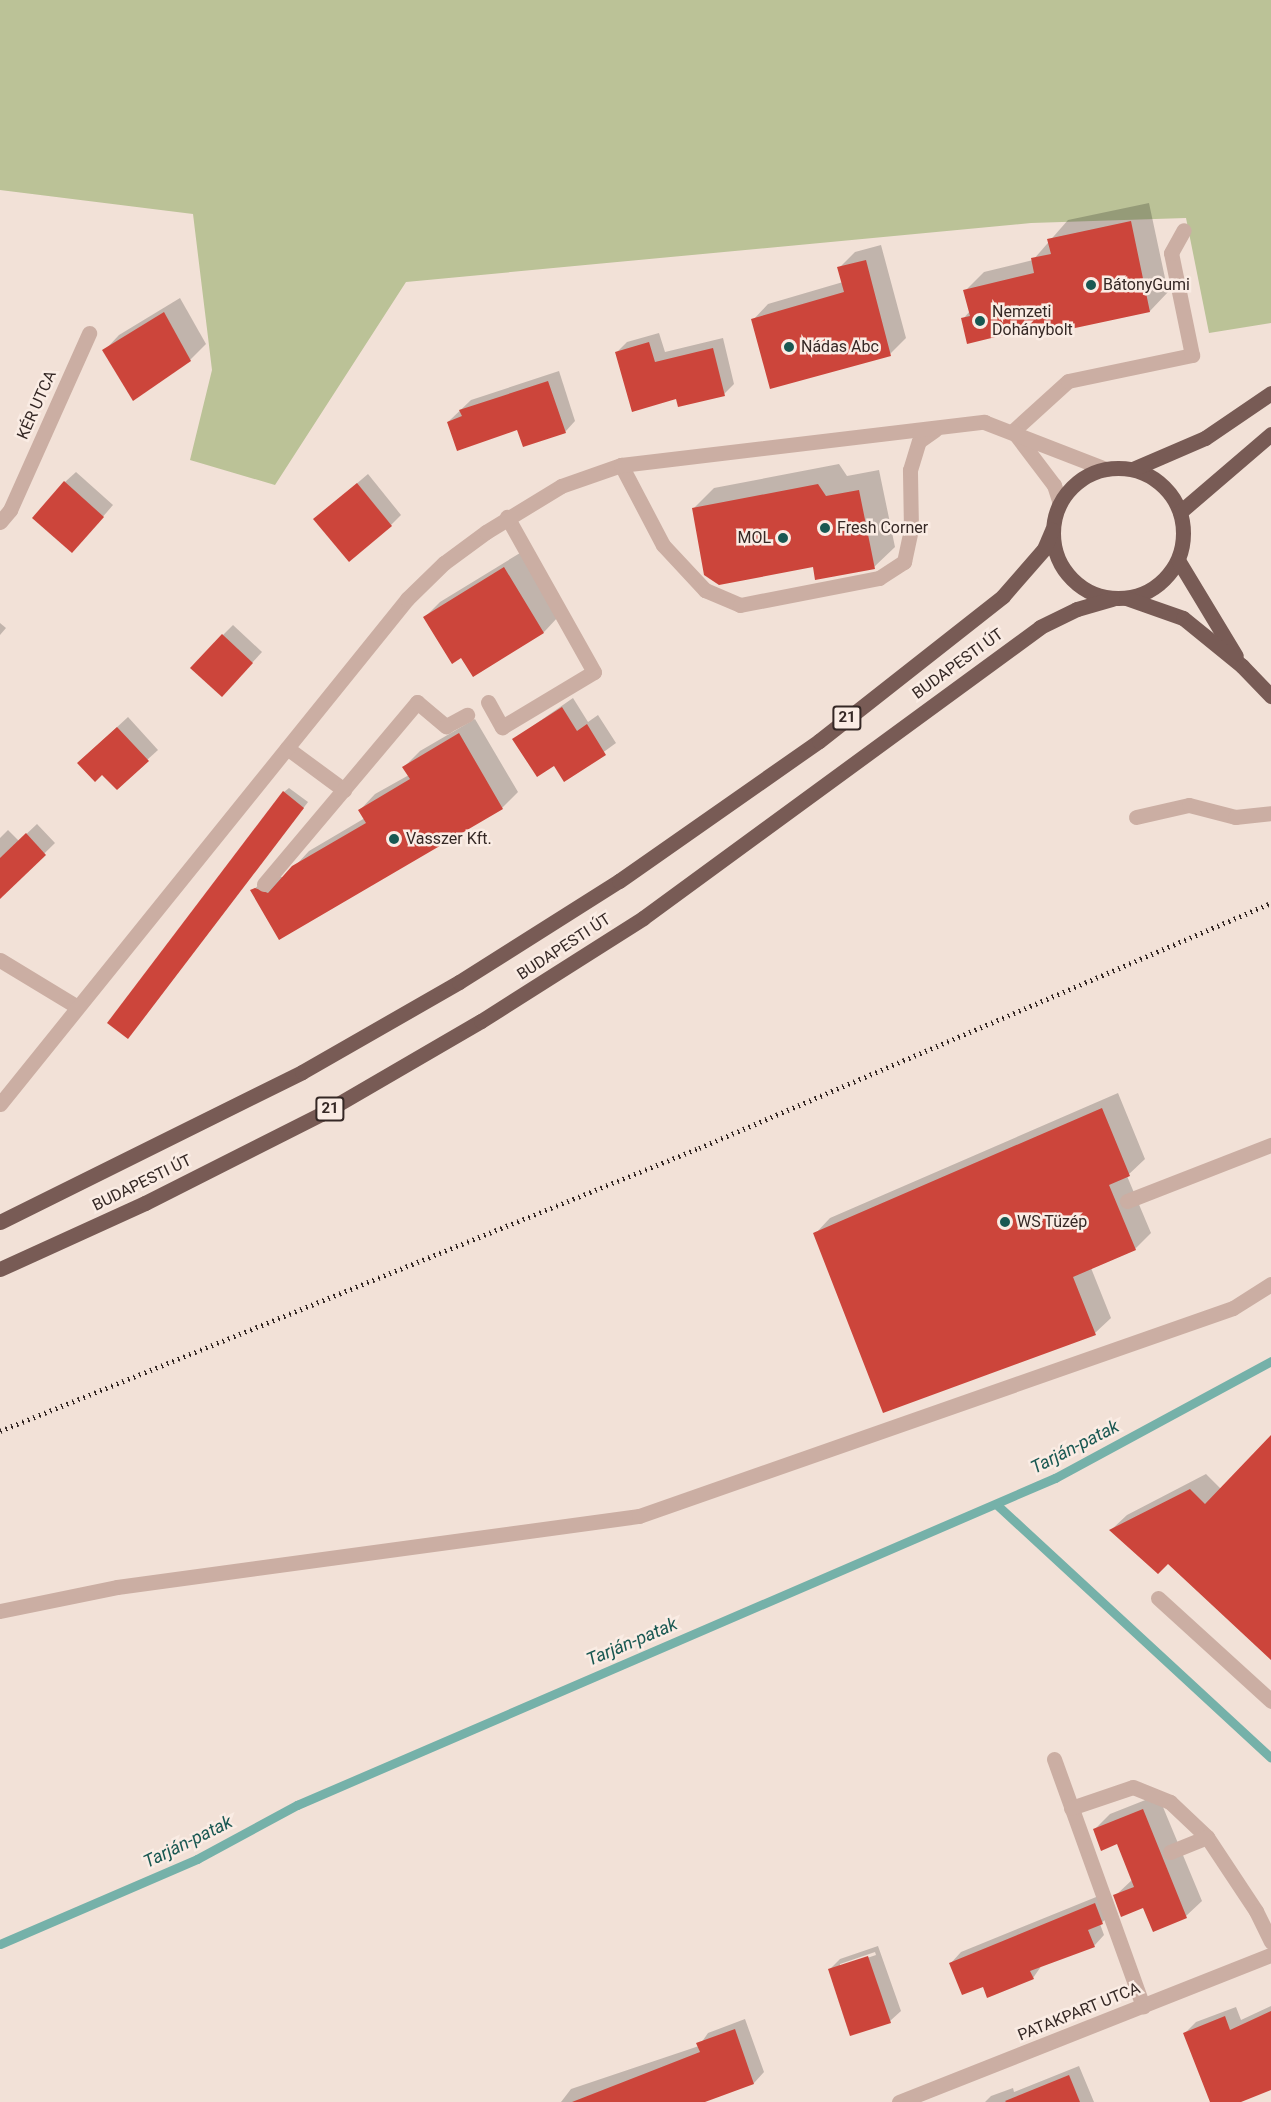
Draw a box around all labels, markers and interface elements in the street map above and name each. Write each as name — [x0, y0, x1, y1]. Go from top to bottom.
place label: BátonyGumi — [1103, 275, 1190, 295]
marker: BátonyGumi — [1084, 278, 1098, 292]
place label: Nemzeti Dohánybolt — [992, 302, 1073, 340]
marker: Nemzeti Dohánybolt — [973, 314, 987, 328]
place label: Nádas Abc — [801, 337, 879, 357]
marker: Nádas Abc — [782, 340, 796, 354]
street label: KÉR UTCA — [13, 368, 61, 442]
place label: Fresh Corner — [837, 518, 928, 538]
marker: Fresh Corner — [818, 521, 832, 535]
place label: MOL — [737, 528, 771, 548]
marker: MOL — [776, 531, 790, 545]
street label: BUDAPESTI ÚT — [909, 625, 1007, 703]
road number: 21 — [832, 706, 862, 730]
place label: Vasszer Kft. — [406, 829, 492, 849]
marker: Vasszer Kft. — [387, 832, 401, 846]
street label: BUDAPESTI ÚT — [514, 910, 614, 984]
road number: 21 — [315, 1097, 345, 1121]
street label: BUDAPESTI ÚT — [89, 1151, 195, 1215]
place label: WS Tüzép — [1017, 1212, 1088, 1232]
marker: WS Tüzép — [998, 1215, 1012, 1229]
water label: Tarján-patak — [1027, 1416, 1123, 1478]
water label: Tarján-patak — [583, 1613, 681, 1671]
water label: Tarján-patak — [140, 1811, 236, 1873]
street label: PATAKPART UTCA — [1015, 1979, 1143, 2045]

